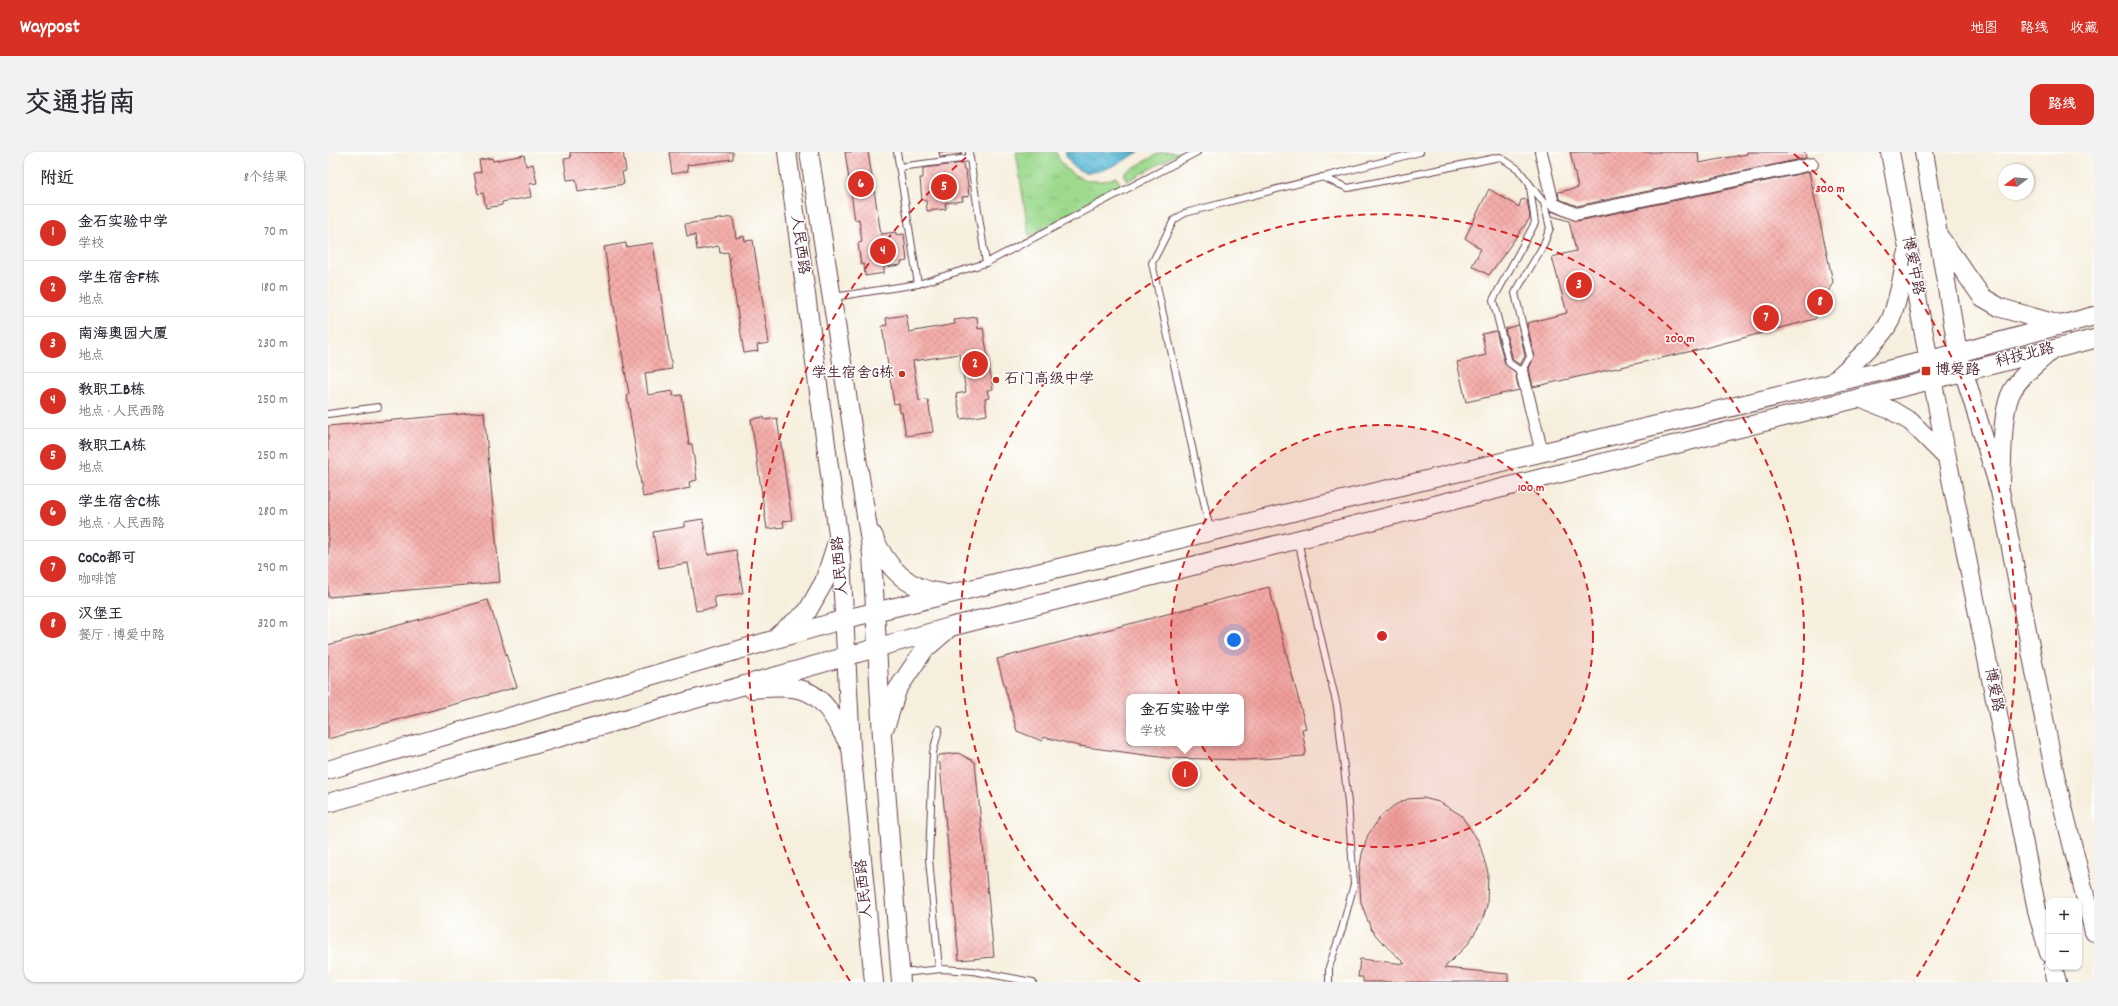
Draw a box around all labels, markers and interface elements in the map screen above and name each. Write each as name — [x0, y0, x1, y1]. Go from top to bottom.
text: Waypost — [20, 15, 80, 42]
text: 地图 — [1970, 19, 1998, 39]
text: 路线 — [2020, 19, 2048, 39]
text: 收藏 — [2070, 19, 2098, 39]
button: 路线 — [2030, 84, 2094, 125]
text: 交通指南 — [24, 86, 136, 126]
north arrow — [1998, 164, 2034, 200]
text: 附近 — [40, 168, 74, 192]
text: 8个结果 — [244, 169, 288, 188]
pin: 6 — [848, 169, 874, 199]
pin: 5 — [931, 172, 957, 202]
text: 300 m — [1815, 181, 1845, 198]
text: 金石实验中学 — [78, 212, 168, 234]
street label: 人民西路 — [784, 214, 814, 276]
text: 1 — [52, 223, 54, 242]
text: 70 m — [264, 223, 288, 242]
street label: 博爱中路 — [1895, 234, 1929, 298]
text: 学校 — [78, 235, 104, 254]
pin: 4 — [870, 236, 896, 266]
text: 学生宿舍F栋 — [78, 268, 160, 290]
pin: 3 — [1566, 270, 1592, 300]
text: 2 — [50, 279, 56, 298]
text: 180 m — [261, 279, 288, 298]
pin: 8 — [1807, 287, 1833, 317]
text: 地点 — [78, 291, 104, 310]
pin: 7 — [1753, 303, 1779, 333]
text: 南海奥园大厦 — [78, 324, 168, 346]
text: 200 m — [1665, 331, 1695, 348]
text: 3 — [50, 335, 56, 354]
text: 230 m — [258, 335, 288, 354]
street label: 科技北路 — [1993, 338, 2057, 374]
text: 地点 — [78, 347, 104, 366]
pin: 2 — [962, 349, 988, 379]
place label: 博爱路 — [1935, 360, 1980, 382]
place label: 学生宿舍G栋 — [811, 363, 894, 385]
marker: 博爱路 — [1920, 365, 1932, 377]
marker: 学生宿舍G栋 — [897, 369, 907, 379]
place label: 石门高级中学 — [1004, 369, 1094, 391]
marker: 石门高级中学 — [991, 375, 1001, 385]
text: 教职工B栋 — [78, 380, 145, 402]
text: 4 — [50, 391, 56, 410]
text: 250 m — [257, 391, 288, 410]
text: 地点 · 人民西路 — [78, 403, 165, 422]
text: 教职工A栋 — [78, 436, 146, 458]
text: 5 — [50, 447, 56, 466]
text: 250 m — [257, 447, 288, 466]
text: 地点 — [78, 459, 104, 478]
text: 100 m — [1518, 480, 1544, 497]
text: 学生宿舍C栋 — [78, 492, 160, 514]
text: 6 — [50, 503, 56, 522]
text: 280 m — [258, 503, 288, 522]
text: 地点 · 人民西路 — [78, 515, 165, 534]
street label: 人民西路 — [827, 535, 855, 597]
text: CoCo都可 — [78, 548, 136, 570]
text: 7 — [51, 559, 55, 578]
text: 290 m — [257, 559, 288, 578]
text: 咖啡馆 — [78, 571, 117, 590]
text: 汉堡王 — [78, 604, 123, 626]
text: 8 — [50, 615, 56, 634]
text: 320 m — [258, 615, 288, 634]
text: 餐厅 · 博爱中路 — [78, 627, 165, 646]
centre of rings — [1375, 629, 1389, 643]
your location — [1224, 630, 1244, 650]
street label: 博爱路 — [1978, 666, 2008, 714]
popup — [1126, 694, 1244, 746]
text: 金石实验中学 — [1140, 700, 1230, 722]
text: 学校 — [1140, 723, 1166, 742]
pin: 1 — [1172, 759, 1198, 789]
street label: 人民西路 — [851, 858, 879, 920]
map controls — [2046, 898, 2082, 970]
button: + — [2046, 898, 2082, 934]
button: − — [2046, 934, 2082, 970]

